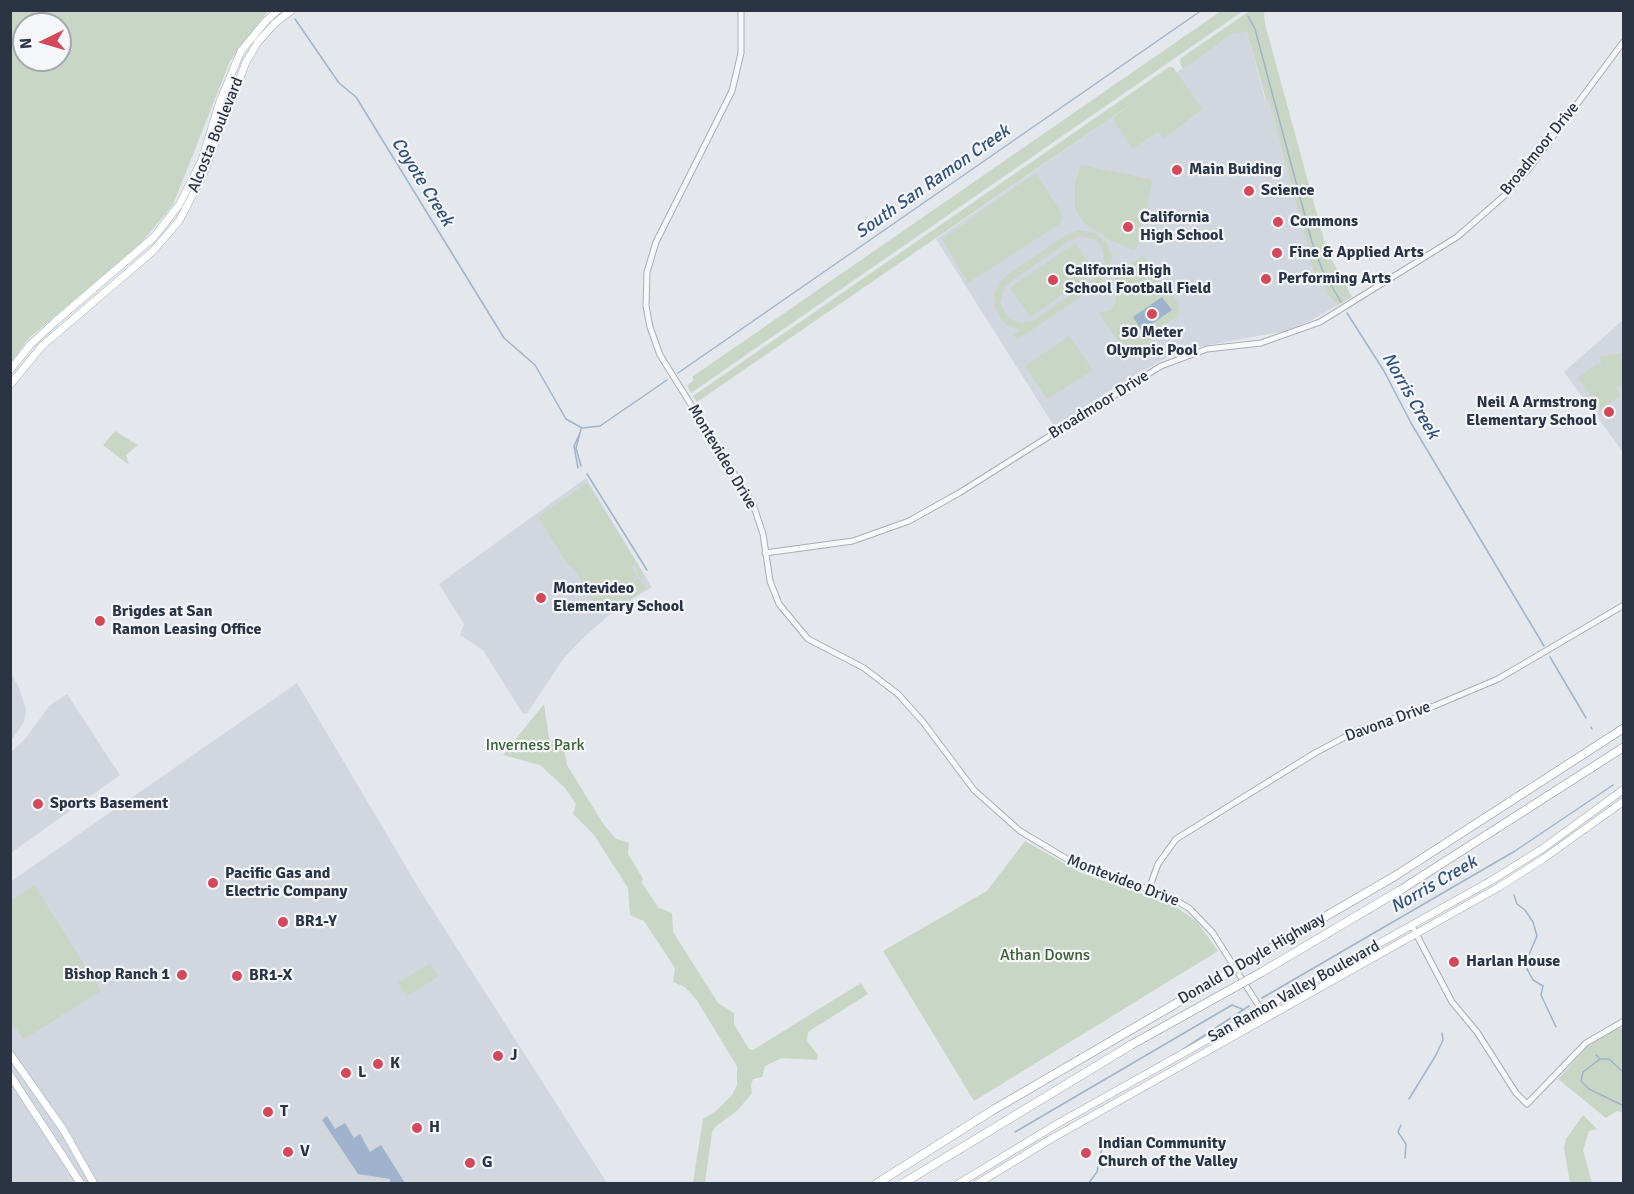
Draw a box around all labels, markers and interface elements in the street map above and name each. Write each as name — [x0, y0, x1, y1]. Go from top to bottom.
north arrow — [12, 12, 72, 72]
text: N — [16, 37, 37, 50]
street label: Alcosta Boulevard — [184, 74, 248, 196]
street label: Broadmoor Drive — [1497, 98, 1583, 200]
water label: South San Ramon Creek — [852, 120, 1014, 244]
water label: Coyote Creek — [386, 134, 458, 230]
place label: Main Buiding — [1189, 160, 1282, 180]
marker: Main Buiding — [1170, 163, 1184, 177]
place label: Science — [1261, 181, 1315, 201]
marker: Science — [1242, 184, 1256, 198]
place label: California High School — [1140, 208, 1223, 246]
place label: Commons — [1290, 212, 1358, 232]
marker: Commons — [1271, 215, 1285, 229]
marker: California High School — [1121, 220, 1135, 234]
place label: Fine & Applied Arts — [1289, 243, 1424, 263]
marker: Fine & Applied Arts — [1270, 246, 1284, 260]
place label: California High School Football Field — [1065, 261, 1211, 299]
place label: Performing Arts — [1278, 269, 1391, 289]
marker: Performing Arts — [1259, 272, 1273, 286]
marker: California High School Football Field — [1046, 273, 1060, 287]
marker: 50 Meter Olympic Pool — [1145, 307, 1159, 321]
place label: 50 Meter Olympic Pool — [1106, 323, 1198, 361]
water label: Norris Creek — [1377, 349, 1443, 443]
street label: Broadmoor Drive — [1045, 367, 1153, 443]
place label: Neil A Armstrong Elementary School — [1466, 393, 1597, 431]
street label: Montevideo Drive — [683, 401, 761, 513]
marker: Neil A Armstrong Elementary School — [1602, 405, 1616, 419]
place label: Montevideo Elementary School — [553, 579, 684, 617]
marker: Montevideo Elementary School — [534, 591, 548, 605]
place label: Brigdes at San Ramon Leasing Office — [112, 602, 261, 640]
marker: Brigdes at San Ramon Leasing Office — [93, 614, 107, 628]
street label: Davona Drive — [1343, 698, 1433, 746]
park label: Inverness Park — [485, 736, 585, 756]
place label: Sports Basement — [50, 794, 168, 814]
marker: Sports Basement — [31, 797, 45, 811]
street label: Montevideo Drive — [1064, 851, 1182, 911]
water label: Norris Creek — [1387, 852, 1481, 918]
place label: Pacific Gas and Electric Company — [225, 864, 347, 902]
marker: Pacific Gas and Electric Company — [206, 876, 220, 890]
street label: Donald D Doyle Highway — [1175, 909, 1329, 1009]
place label: BR1-Y — [295, 912, 337, 932]
marker: BR1-Y — [276, 915, 290, 929]
street label: San Ramon Valley Boulevard — [1205, 937, 1383, 1047]
park label: Athan Downs — [1000, 946, 1090, 966]
place label: Harlan House — [1466, 952, 1560, 972]
marker: Harlan House — [1447, 955, 1461, 969]
place label: Bishop Ranch 1 — [64, 965, 170, 985]
place label: BR1-X — [249, 966, 292, 986]
marker: Bishop Ranch 1 — [175, 968, 189, 982]
marker: BR1-X — [230, 969, 244, 983]
place label: J — [510, 1046, 518, 1066]
marker: J — [491, 1049, 505, 1063]
place label: K — [390, 1054, 400, 1074]
marker: K — [371, 1057, 385, 1071]
place label: L — [358, 1063, 366, 1083]
marker: L — [339, 1066, 353, 1080]
place label: T — [280, 1102, 288, 1122]
marker: T — [261, 1105, 275, 1119]
place label: H — [429, 1118, 440, 1138]
marker: H — [410, 1121, 424, 1135]
place label: Indian Community Church of the Valley — [1098, 1134, 1238, 1172]
place label: V — [300, 1142, 310, 1162]
marker: V — [281, 1145, 295, 1159]
marker: Indian Community Church of the Valley — [1079, 1146, 1093, 1160]
place label: G — [482, 1153, 492, 1173]
marker: G — [463, 1156, 477, 1170]

